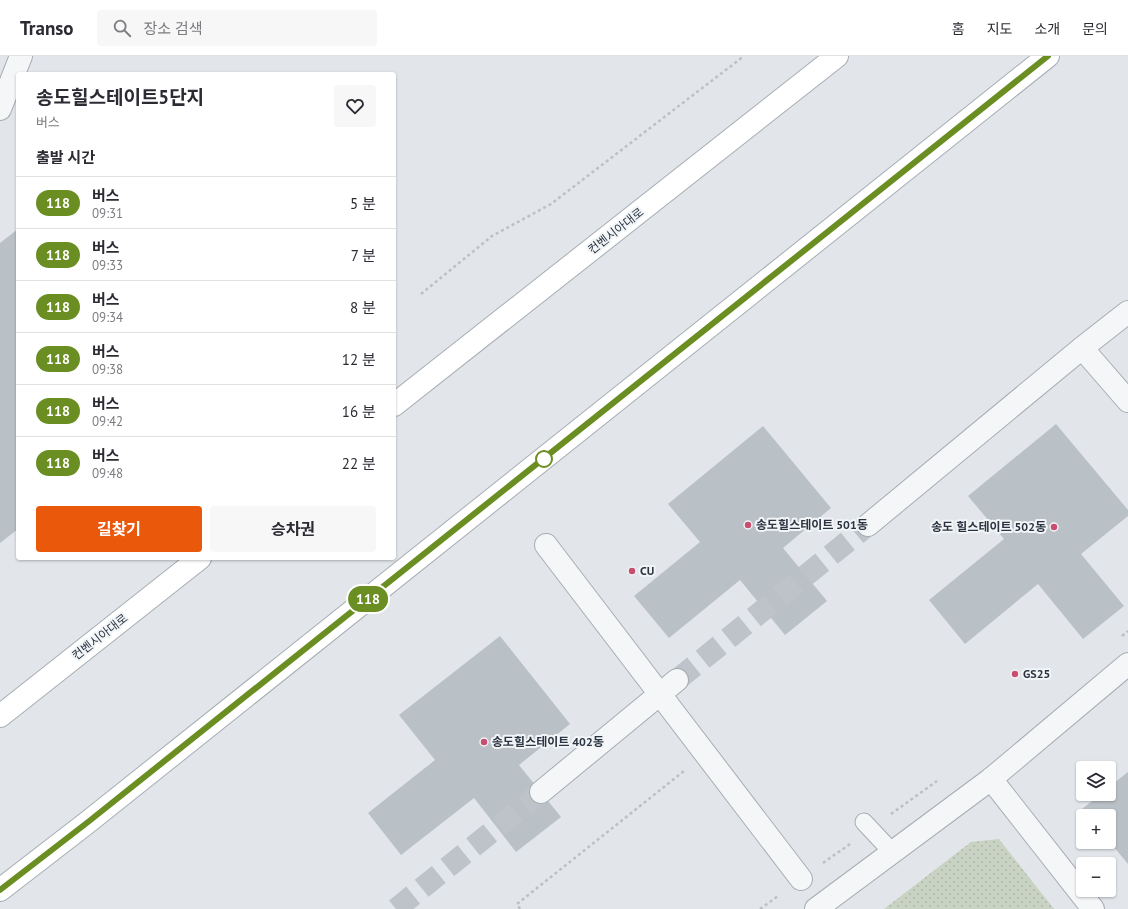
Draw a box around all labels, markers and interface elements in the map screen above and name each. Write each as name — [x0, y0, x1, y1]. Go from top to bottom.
search box — [97, 10, 377, 46]
text: Transo — [20, 16, 73, 40]
icon: search — [111, 17, 133, 39]
text: 장소 검색 — [143, 19, 203, 38]
text: 홈 — [952, 20, 965, 38]
text: 지도 — [987, 20, 1012, 38]
text: 소개 — [1034, 20, 1060, 38]
text: 문의 — [1082, 20, 1108, 38]
text: 송도힐스테이트5단지 — [36, 85, 204, 109]
button: heart — [334, 85, 376, 127]
text: 버스 — [36, 114, 60, 131]
text: 출발 시간 — [36, 148, 95, 167]
text: 버스 — [92, 186, 120, 205]
text: 118 — [46, 194, 70, 212]
text: 5 분 — [350, 194, 376, 213]
street label: 컨벤시아대로 — [585, 204, 646, 257]
text: 09:31 — [92, 205, 123, 222]
text: 버스 — [92, 238, 120, 257]
text: 118 — [46, 246, 70, 264]
text: 7 분 — [351, 246, 376, 265]
text: 09:33 — [92, 257, 123, 274]
text: 버스 — [92, 290, 120, 309]
text: 118 — [46, 298, 70, 316]
text: 8 분 — [350, 298, 376, 317]
text: 09:34 — [92, 309, 123, 326]
text: 버스 — [92, 342, 120, 361]
text: 118 — [46, 350, 70, 368]
text: 12 분 — [342, 350, 376, 369]
text: 09:38 — [92, 361, 123, 378]
text: 버스 — [92, 394, 120, 413]
text: 118 — [46, 402, 70, 420]
text: 16 분 — [342, 402, 376, 421]
text: 09:42 — [92, 413, 123, 430]
text: 버스 — [92, 446, 120, 465]
unlabelled marker — [535, 450, 553, 468]
text: 118 — [46, 454, 70, 472]
text: 22 분 — [342, 454, 376, 473]
text: 09:48 — [92, 465, 123, 482]
button: 길찾기 — [36, 506, 202, 552]
button: 승차권 — [210, 506, 376, 552]
place label: 송도힐스테이트 501동 — [756, 517, 868, 532]
place label: 송도 힐스테이트 502동 — [931, 519, 1046, 534]
marker: 송도힐스테이트 501동 — [743, 520, 753, 530]
marker: 송도 힐스테이트 502동 — [1049, 522, 1059, 532]
place label: CU — [640, 563, 654, 578]
marker: CU — [627, 566, 637, 576]
line badge: 118 — [345, 586, 391, 612]
text: 118 — [356, 590, 380, 608]
street label: 컨벤시아대로 — [69, 610, 130, 663]
place label: GS25 — [1023, 666, 1050, 681]
marker: GS25 — [1010, 669, 1020, 679]
place label: 송도힐스테이트 402동 — [492, 734, 604, 749]
marker: 송도힐스테이트 402동 — [479, 737, 489, 747]
map controls — [1076, 761, 1116, 897]
button: layers — [1076, 761, 1116, 801]
button: + — [1076, 809, 1116, 849]
button: − — [1076, 857, 1116, 897]

